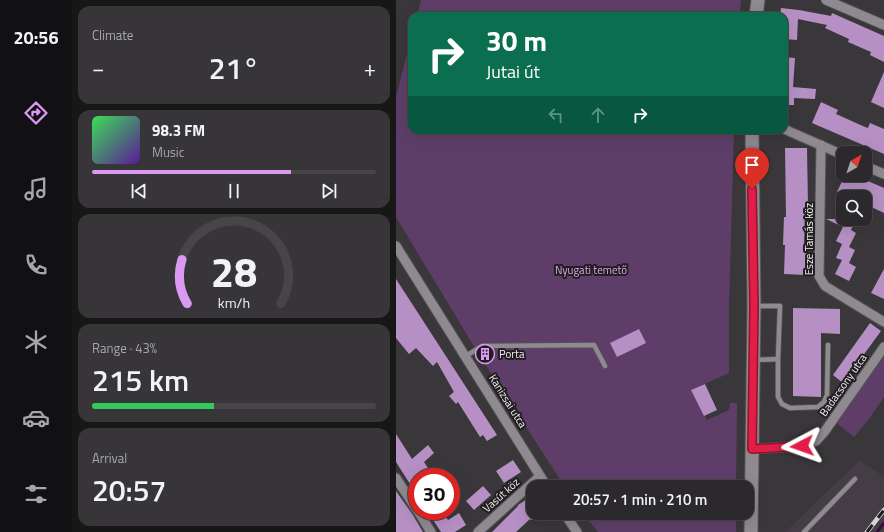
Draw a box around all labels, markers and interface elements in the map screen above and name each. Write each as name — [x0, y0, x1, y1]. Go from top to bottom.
text: 30 m — [486, 19, 547, 62]
text: 20:56 — [14, 24, 58, 51]
text: Climate — [92, 25, 133, 45]
icon: right — [420, 28, 472, 80]
text: 21° — [209, 45, 259, 91]
text: − — [92, 51, 104, 85]
text: + — [364, 51, 376, 85]
text: Jutai út — [486, 58, 540, 85]
icon: directions — [22, 99, 50, 127]
icon: left — [545, 104, 567, 126]
icon: ahead — [587, 104, 609, 126]
icon: right — [629, 104, 651, 126]
text: 98.3 FM — [152, 119, 205, 142]
text: Music — [152, 142, 184, 162]
north arrow — [836, 146, 872, 182]
map controls — [836, 146, 872, 226]
pin — [735, 148, 769, 189]
icon: arrive — [741, 154, 763, 176]
icon: music — [22, 175, 50, 203]
icon: previous — [128, 180, 150, 202]
icon: pause — [223, 180, 245, 202]
icon: next — [318, 180, 340, 202]
button: search — [836, 190, 872, 226]
street label: Esze Tamás köz — [801, 203, 817, 275]
text: 28 — [211, 240, 257, 303]
icon: phone — [22, 251, 50, 279]
park label: Nyugati temető — [555, 262, 627, 278]
text: km/h — [218, 292, 250, 314]
icon: climate — [22, 328, 50, 356]
text: Range · 43% — [92, 338, 157, 358]
building icon: Porta — [474, 343, 496, 365]
place label: Porta — [499, 346, 525, 362]
street label: Badacsony utca — [816, 350, 871, 419]
text: 215 km — [92, 357, 189, 403]
street label: Kanizsai utca — [485, 371, 531, 431]
icon: car — [22, 404, 50, 432]
position arrow — [781, 425, 823, 467]
text: Arrival — [92, 448, 127, 468]
text: 20:57 — [92, 467, 166, 513]
speed limit sign: 30 — [408, 468, 460, 520]
street label: Vasút köz — [479, 474, 523, 516]
icon: filters — [22, 480, 50, 508]
text: 20:57 · 1 min · 210 m — [573, 488, 707, 511]

